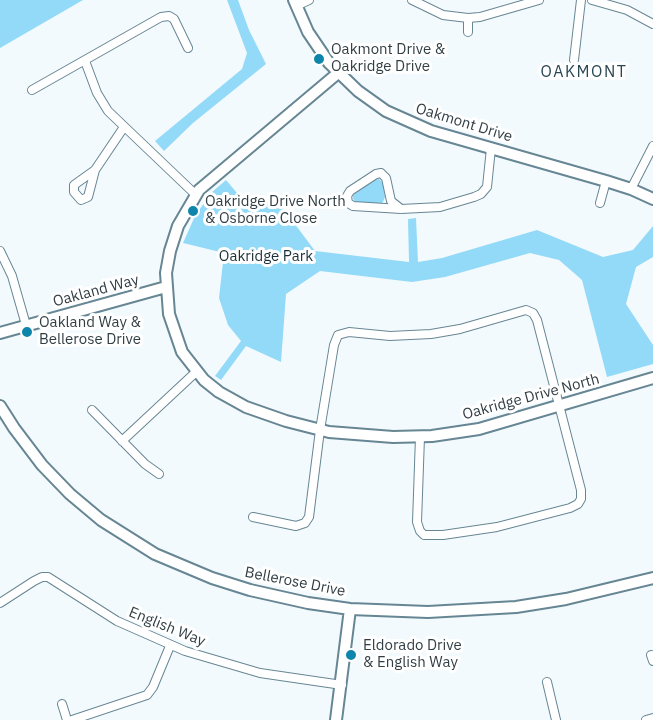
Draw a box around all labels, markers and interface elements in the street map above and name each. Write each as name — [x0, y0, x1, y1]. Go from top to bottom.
place label: Oakmont Drive & Oakridge Drive — [331, 41, 445, 76]
marker: Oakmont Drive & Oakridge Drive — [312, 52, 326, 66]
district label: OAKMONT — [541, 62, 627, 82]
street label: Oakmont Drive — [413, 100, 515, 146]
place label: Oakridge Drive North & Osborne Close — [205, 193, 346, 228]
marker: Oakridge Drive North & Osborne Close — [186, 204, 200, 218]
park label: Oakridge Park — [219, 248, 313, 266]
street label: Oakland Way — [51, 271, 141, 311]
place label: Oakland Way & Bellerose Drive — [39, 314, 141, 349]
marker: Oakland Way & Bellerose Drive — [20, 325, 34, 339]
street label: Oakridge Drive North — [461, 370, 601, 424]
street label: Bellerose Drive — [243, 563, 347, 601]
street label: English Way — [126, 603, 208, 651]
place label: Eldorado Drive & English Way — [363, 637, 462, 672]
marker: Eldorado Drive & English Way — [344, 648, 358, 662]

